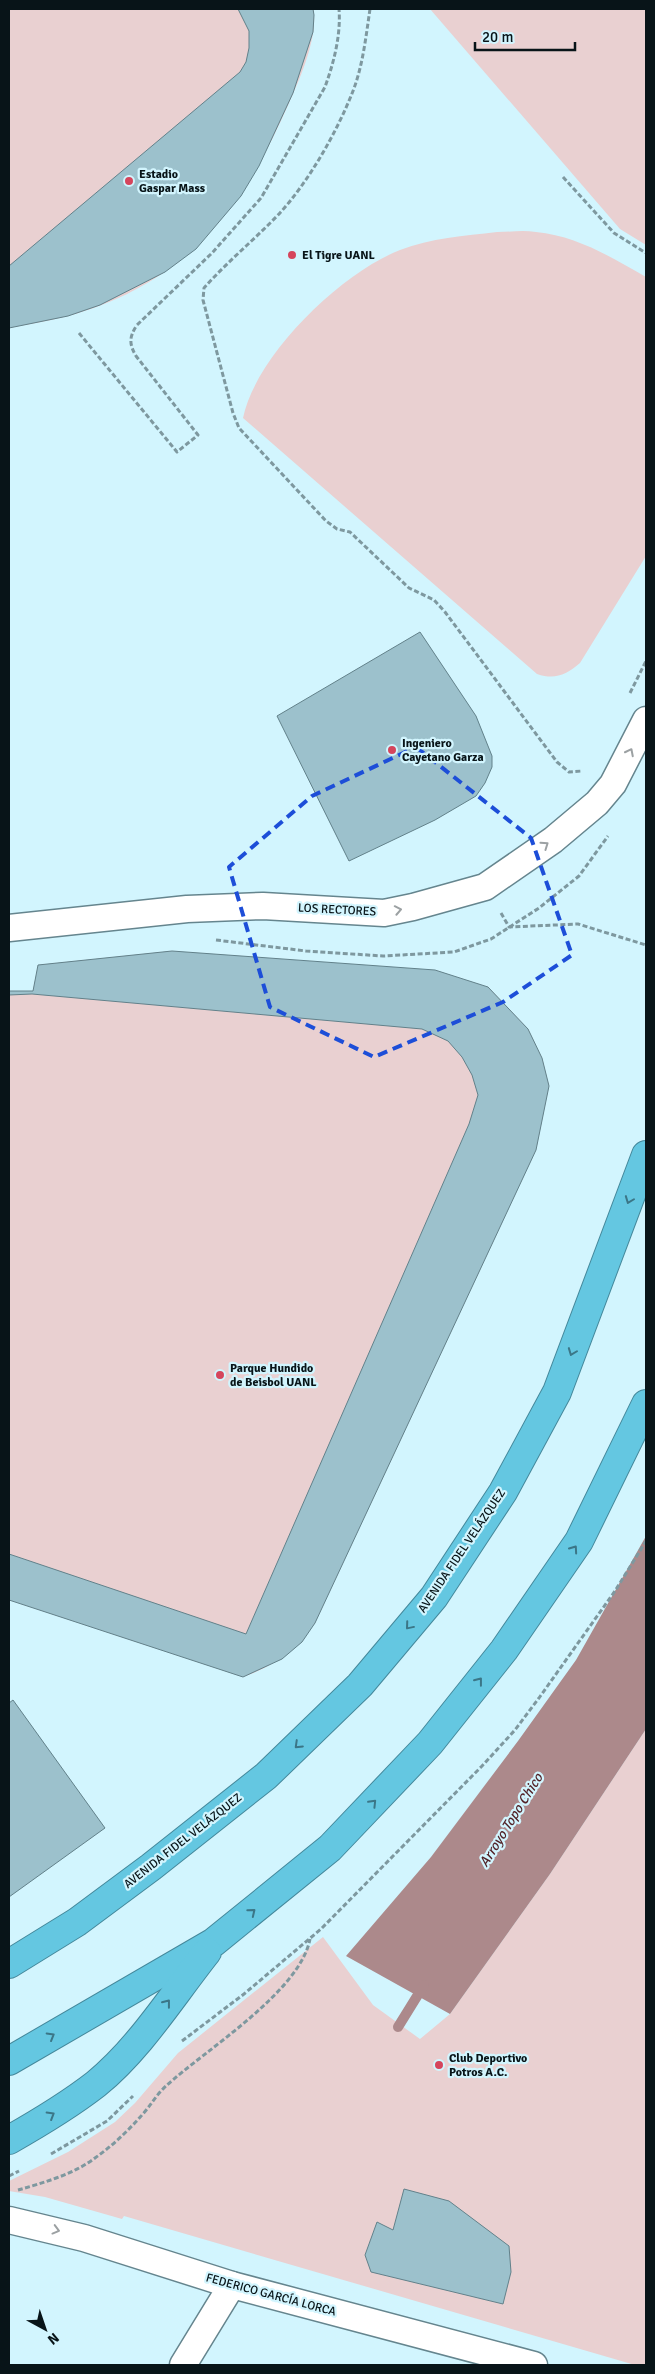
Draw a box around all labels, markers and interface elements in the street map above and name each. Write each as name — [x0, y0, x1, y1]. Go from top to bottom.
scale bar — [475, 20, 575, 52]
text: 20 m — [482, 28, 513, 46]
place label: Estadio Gaspar Mass — [139, 167, 206, 196]
marker: Estadio Gaspar Mass — [123, 175, 135, 187]
place label: El Tigre UANL — [302, 248, 375, 263]
marker: El Tigre UANL — [286, 249, 298, 261]
place label: Ingeniero Cayetano Garza — [402, 736, 484, 765]
marker: Ingeniero Cayetano Garza — [386, 744, 398, 756]
one-way arrow — [624, 748, 634, 757]
one-way arrow — [539, 842, 549, 851]
street label: LOS RECTORES — [297, 900, 377, 920]
one-way arrow — [394, 905, 403, 916]
one-way arrow — [625, 1195, 635, 1204]
one-way arrow — [568, 1348, 578, 1356]
place label: Parque Hundido de Beisbol UANL — [230, 1361, 317, 1390]
marker: Parque Hundido de Beisbol UANL — [214, 1369, 226, 1381]
street label: AVENIDA FIDEL VELÁZQUEZ — [415, 1486, 509, 1616]
one-way arrow — [568, 1545, 577, 1555]
one-way arrow — [406, 1621, 415, 1630]
one-way arrow — [474, 1678, 482, 1687]
one-way arrow — [295, 1739, 304, 1748]
water label: Arroyo Topo Chico — [475, 1770, 547, 1870]
street label: AVENIDA FIDEL VELÁZQUEZ — [121, 1790, 245, 1892]
one-way arrow — [367, 1800, 376, 1809]
one-way arrow — [246, 1909, 255, 1917]
one-way arrow — [161, 1999, 170, 2009]
one-way arrow — [46, 2033, 55, 2043]
place label: Club Deportivo Potros A.C. — [449, 2051, 527, 2080]
marker: Club Deportivo Potros A.C. — [433, 2059, 445, 2071]
one-way arrow — [45, 2112, 54, 2121]
one-way arrow — [52, 2225, 60, 2235]
street label: FEDERICO GARCÍA LORCA — [204, 2270, 338, 2320]
north arrow — [20, 2304, 70, 2354]
text: N — [44, 2329, 62, 2348]

